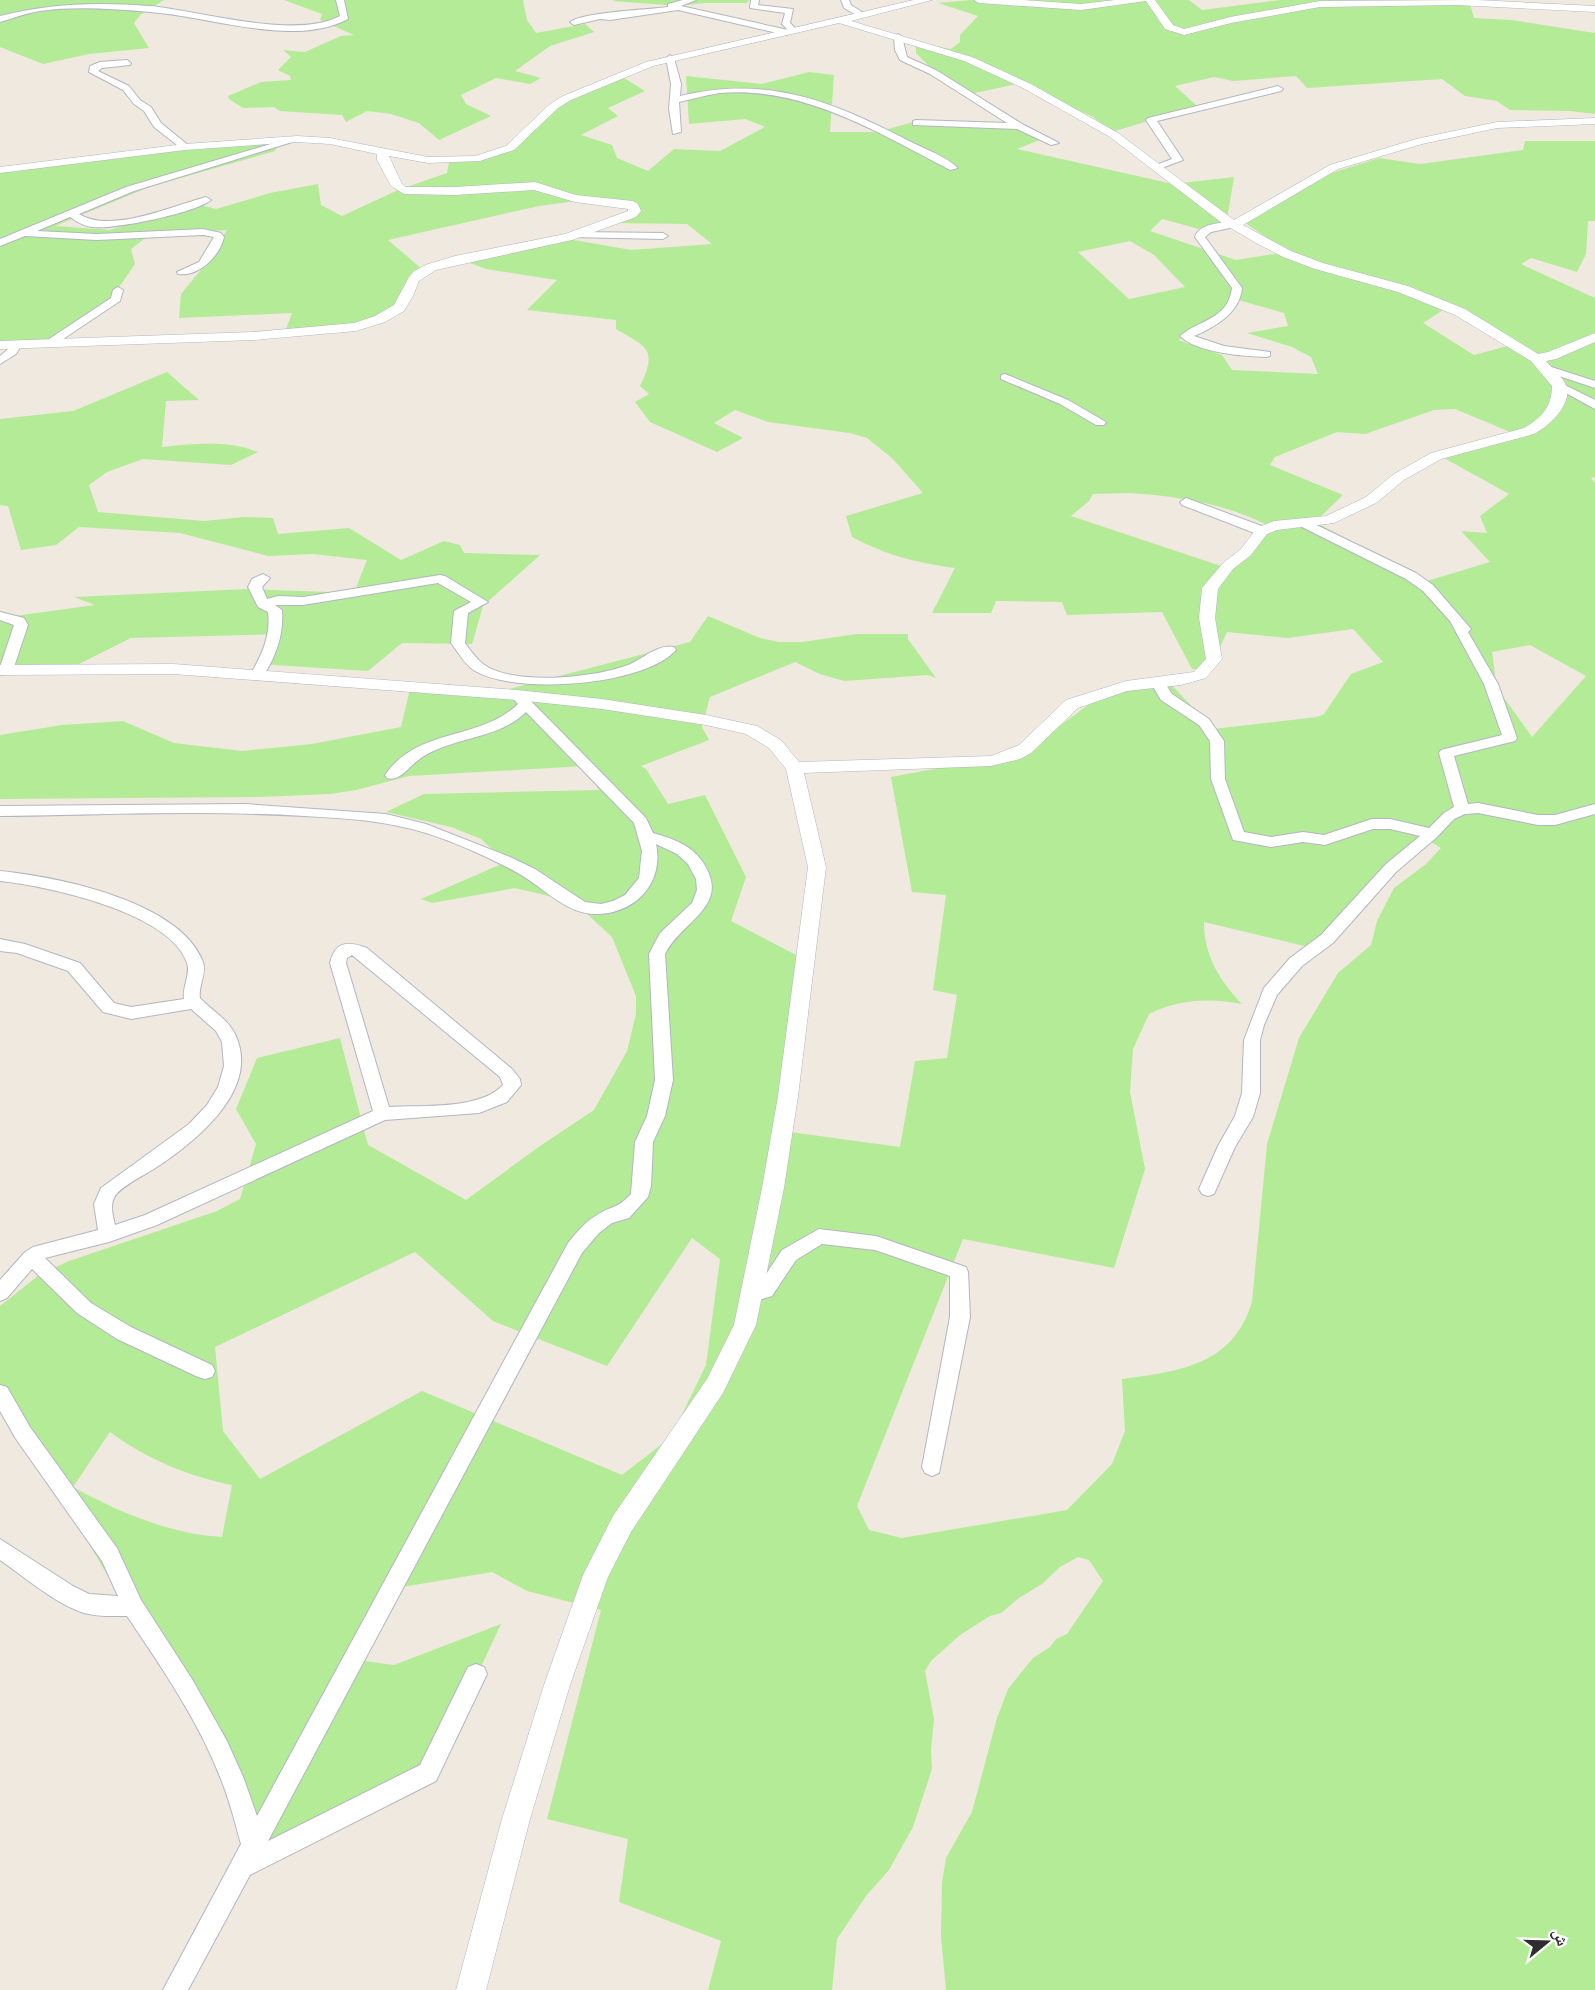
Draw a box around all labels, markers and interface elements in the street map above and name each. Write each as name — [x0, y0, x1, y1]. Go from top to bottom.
north arrow — [1517, 1912, 1577, 1972]
text: ش — [1547, 1926, 1572, 1949]

